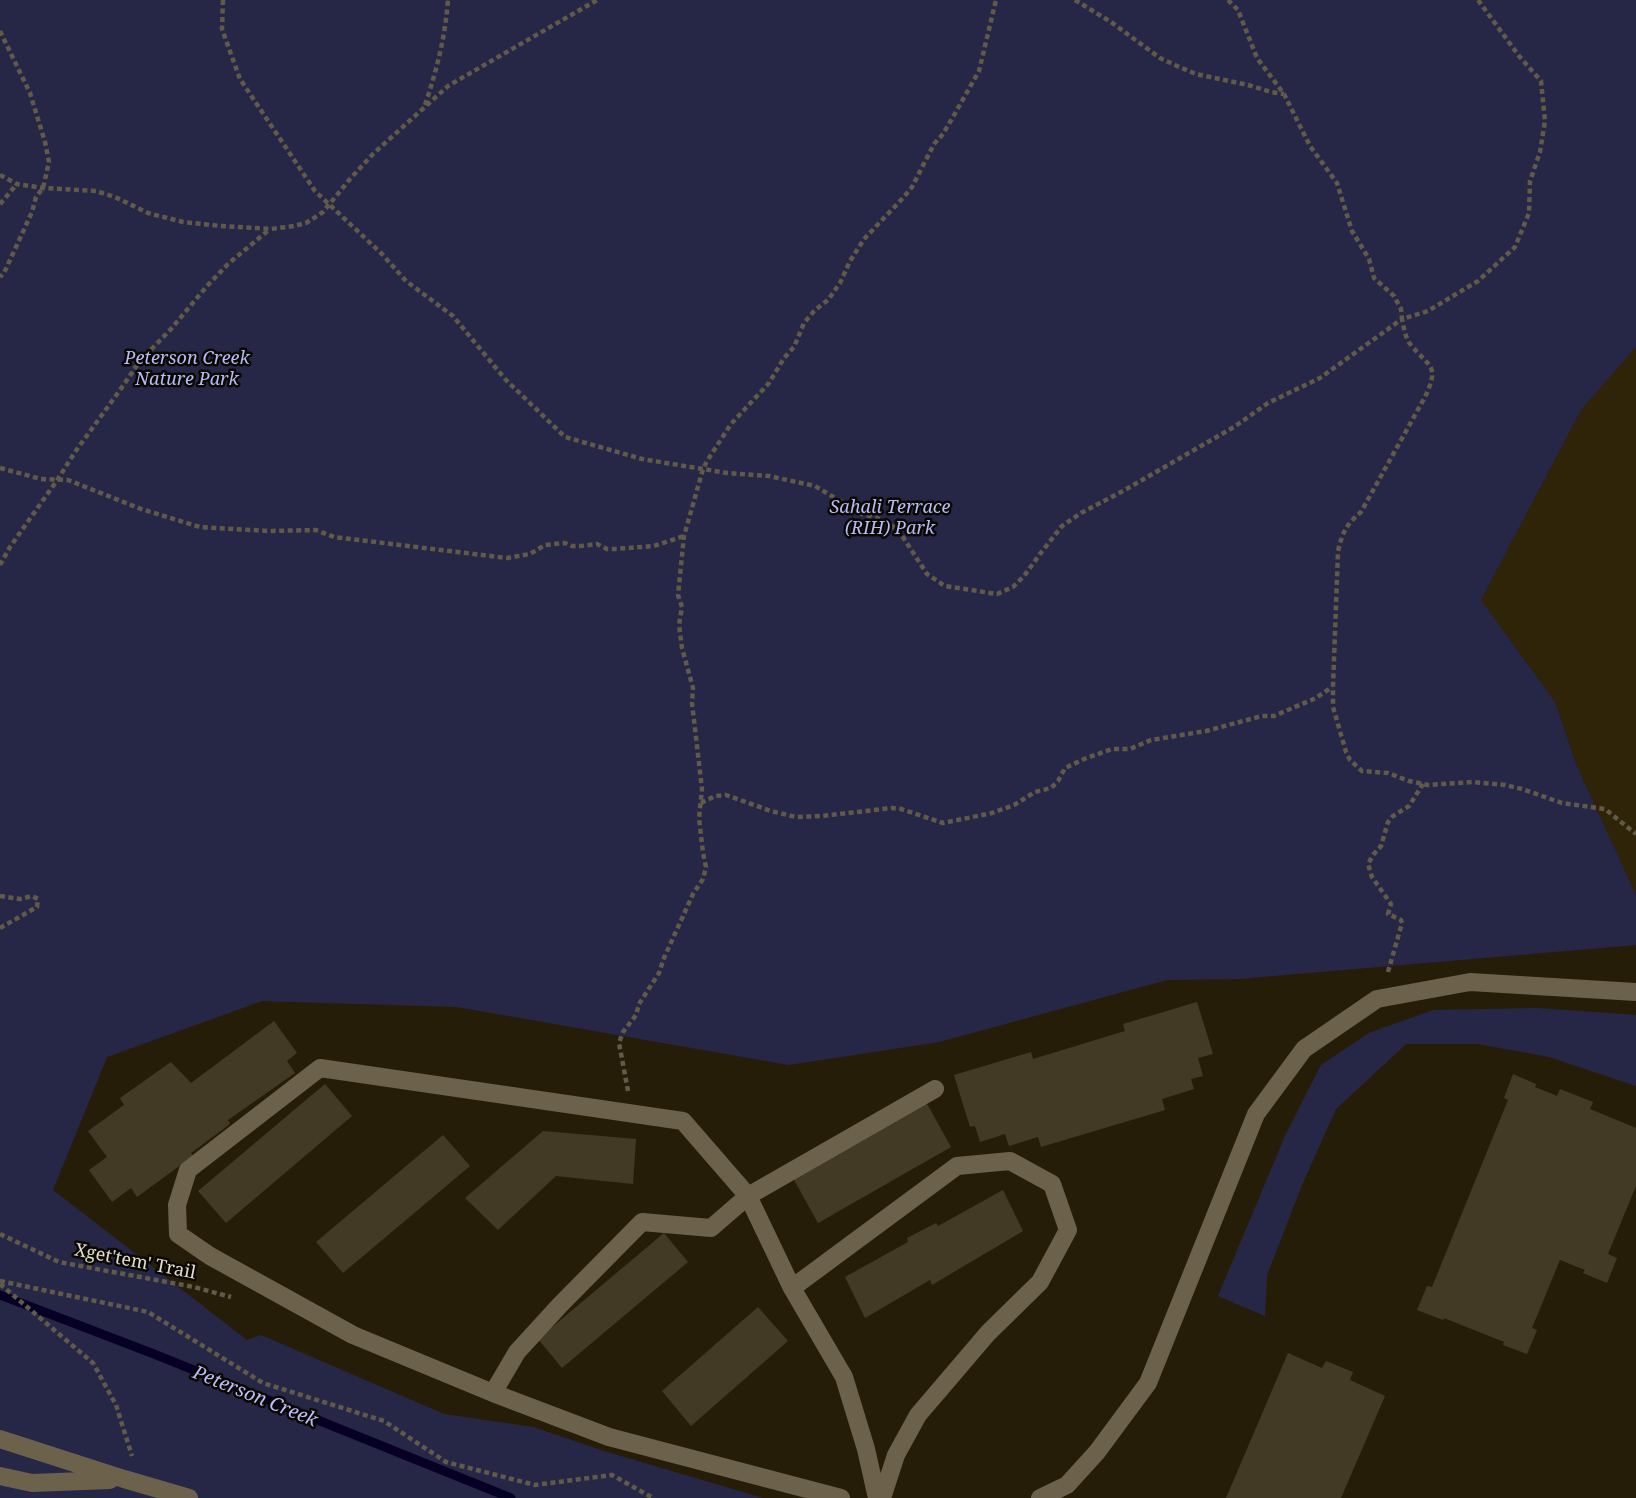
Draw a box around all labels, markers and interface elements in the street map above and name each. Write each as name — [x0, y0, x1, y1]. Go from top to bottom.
park label: Peterson Creek Nature Park — [124, 348, 250, 390]
park label: Sahali Terrace (RIH) Park — [830, 497, 950, 540]
street label: Xget'tem' Trail — [73, 1240, 197, 1284]
water label: Peterson Creek — [189, 1362, 321, 1432]

